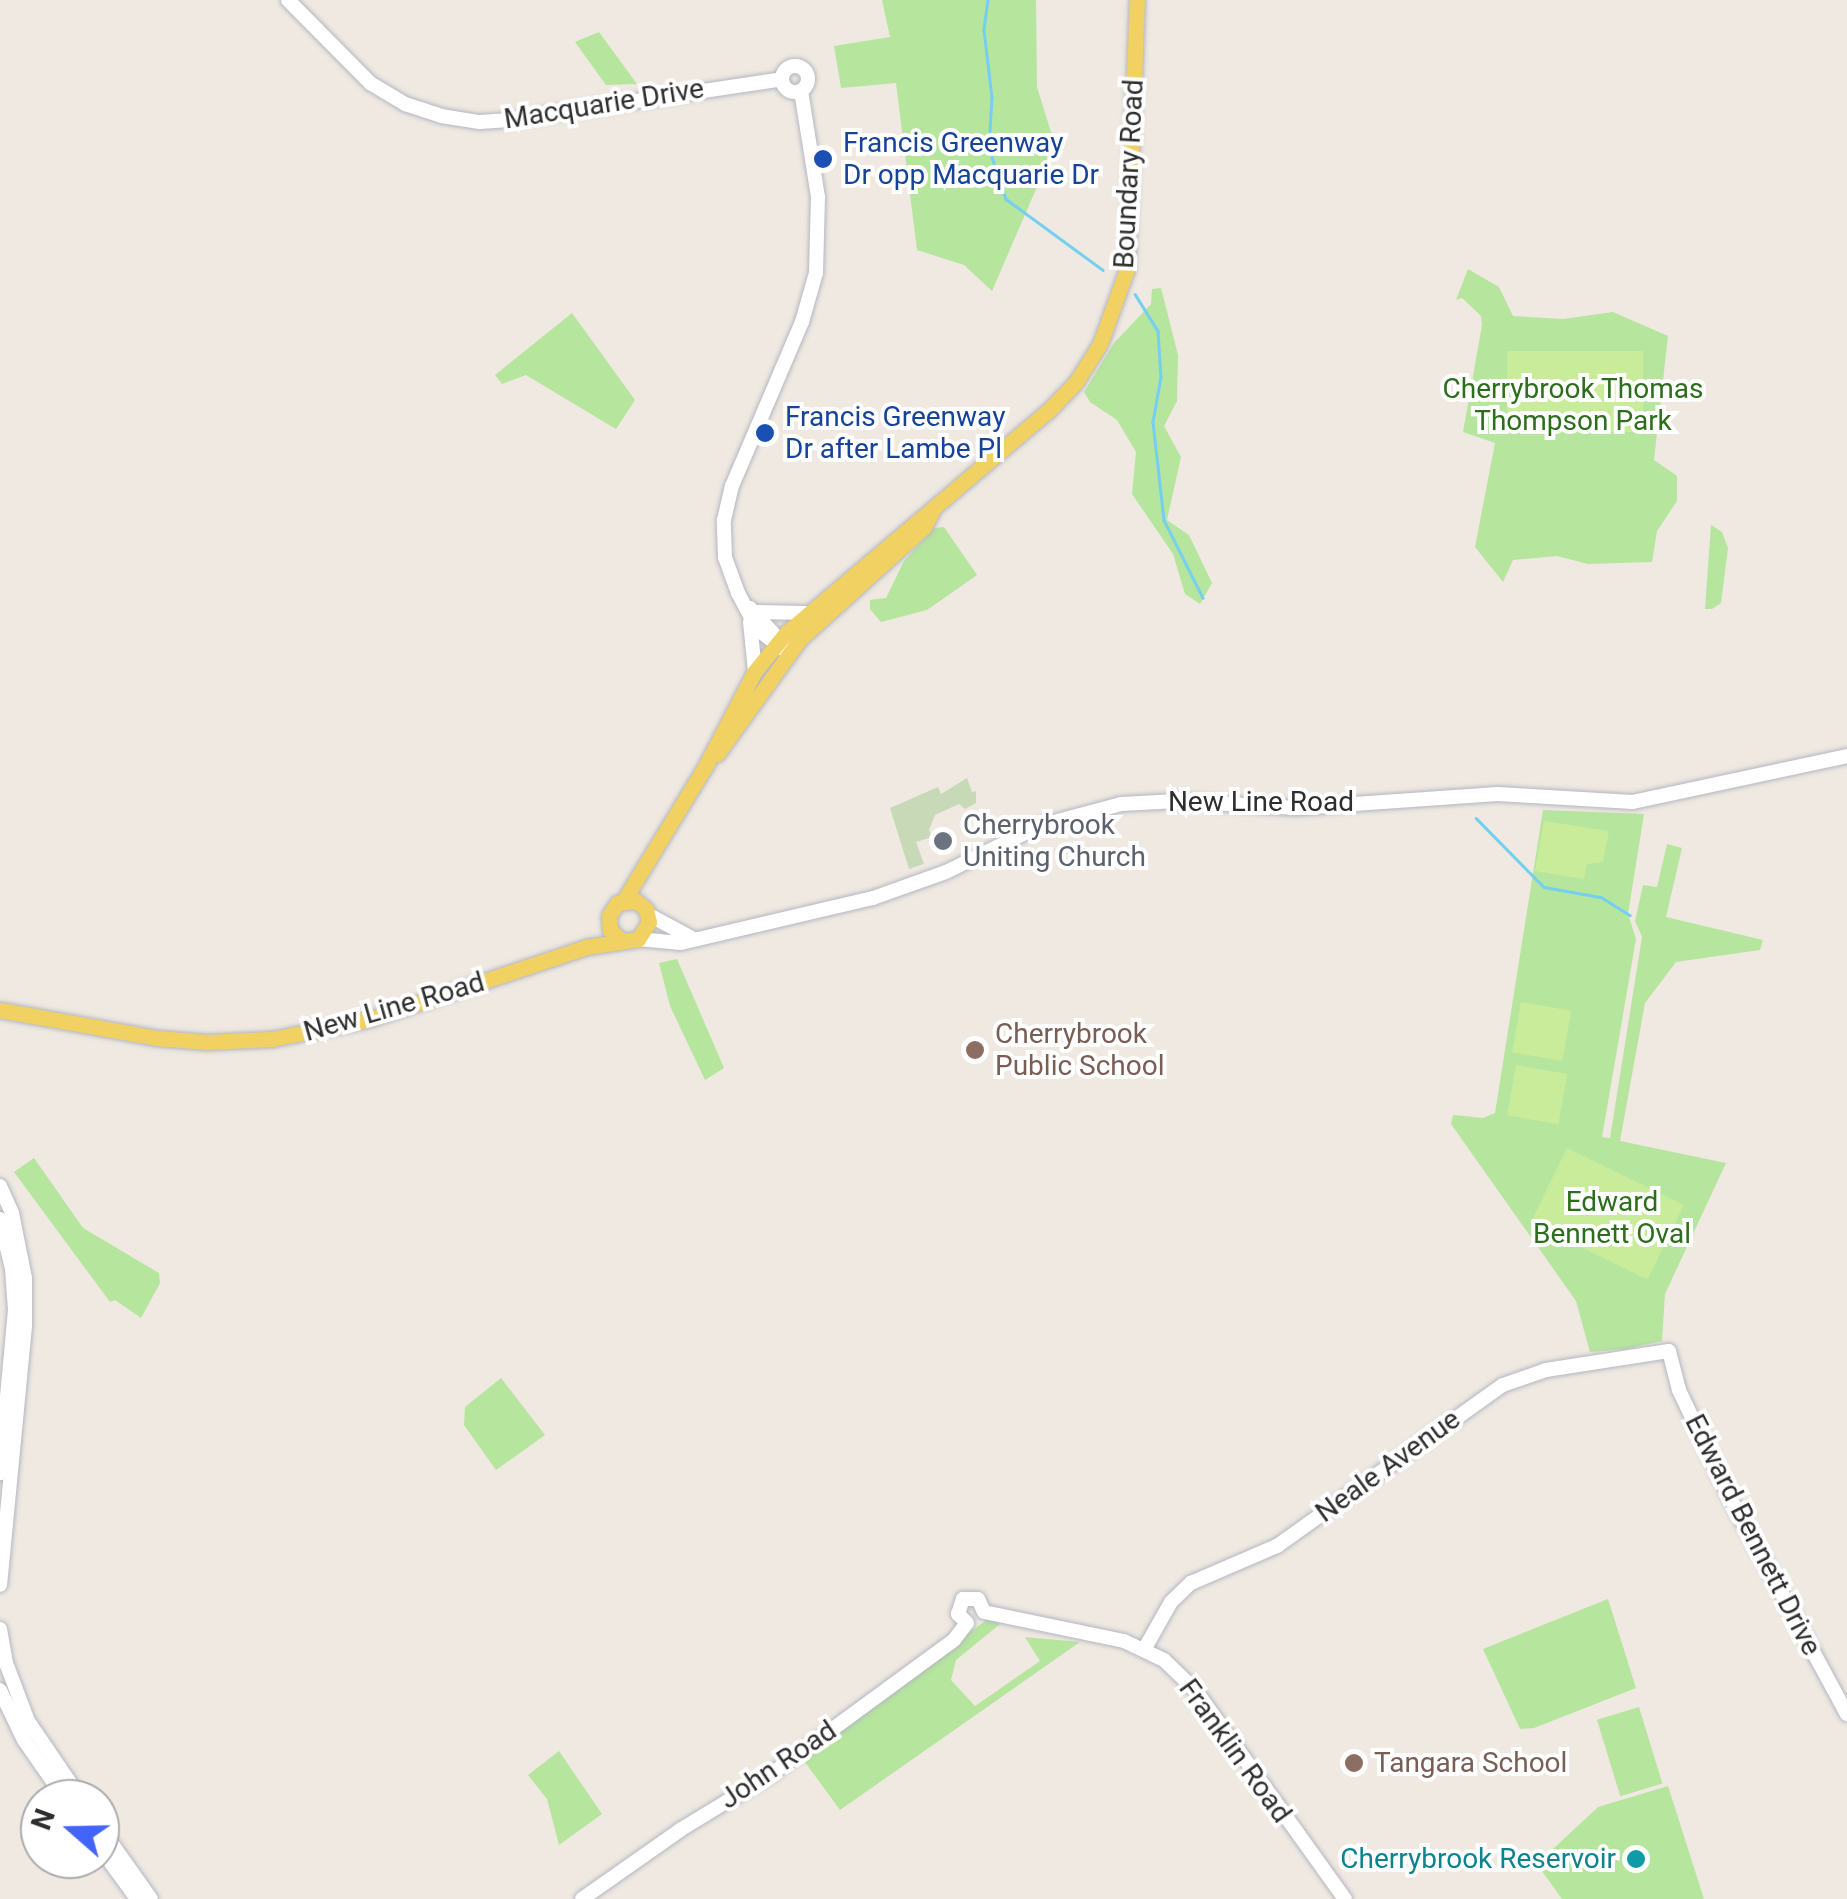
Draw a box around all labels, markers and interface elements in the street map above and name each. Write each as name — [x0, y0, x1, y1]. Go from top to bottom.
street label: Macquarie Drive — [502, 72, 706, 136]
street label: Boundary Road — [1107, 78, 1151, 270]
place label: Francis Greenway Dr opp Macquarie Dr — [843, 126, 1099, 192]
marker: Francis Greenway Dr opp Macquarie Dr — [812, 148, 834, 170]
park label: Cherrybrook Thomas Thompson Park — [1442, 372, 1704, 438]
place label: Francis Greenway Dr after Lambe Pl — [785, 400, 1005, 466]
marker: Francis Greenway Dr after Lambe Pl — [754, 422, 776, 444]
street label: New Line Road — [1168, 785, 1354, 819]
place label: Cherrybrook Uniting Church — [963, 808, 1146, 874]
marker: Cherrybrook Uniting Church — [932, 830, 954, 852]
street label: New Line Road — [300, 965, 488, 1049]
place label: Cherrybrook Public School — [995, 1017, 1164, 1083]
marker: Cherrybrook Public School — [964, 1039, 986, 1061]
park label: Edward Bennett Oval — [1533, 1185, 1691, 1251]
street label: Neale Avenue — [1309, 1402, 1467, 1530]
street label: Edward Bennett Drive — [1678, 1409, 1828, 1661]
street label: Franklin Road — [1172, 1673, 1298, 1829]
street label: John Road — [713, 1714, 843, 1816]
place label: Tangara School — [1374, 1746, 1567, 1780]
marker: Tangara School — [1343, 1752, 1365, 1774]
north arrow — [20, 1779, 120, 1879]
text: N — [24, 1804, 62, 1834]
place label: Cherrybrook Reservoir — [1340, 1842, 1616, 1876]
marker: Cherrybrook Reservoir — [1625, 1848, 1647, 1870]

